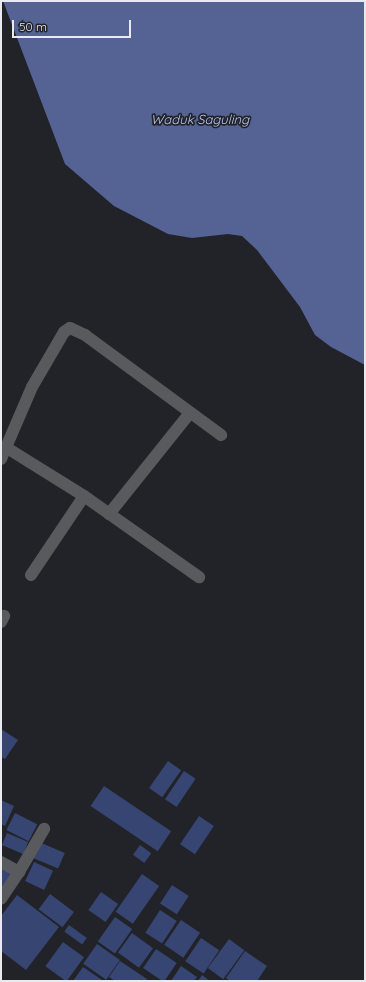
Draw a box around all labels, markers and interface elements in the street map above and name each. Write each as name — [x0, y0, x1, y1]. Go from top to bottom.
scale bar — [14, 12, 133, 38]
text: 50 m — [19, 19, 47, 34]
water label: Waduk Saguling — [151, 111, 249, 127]

